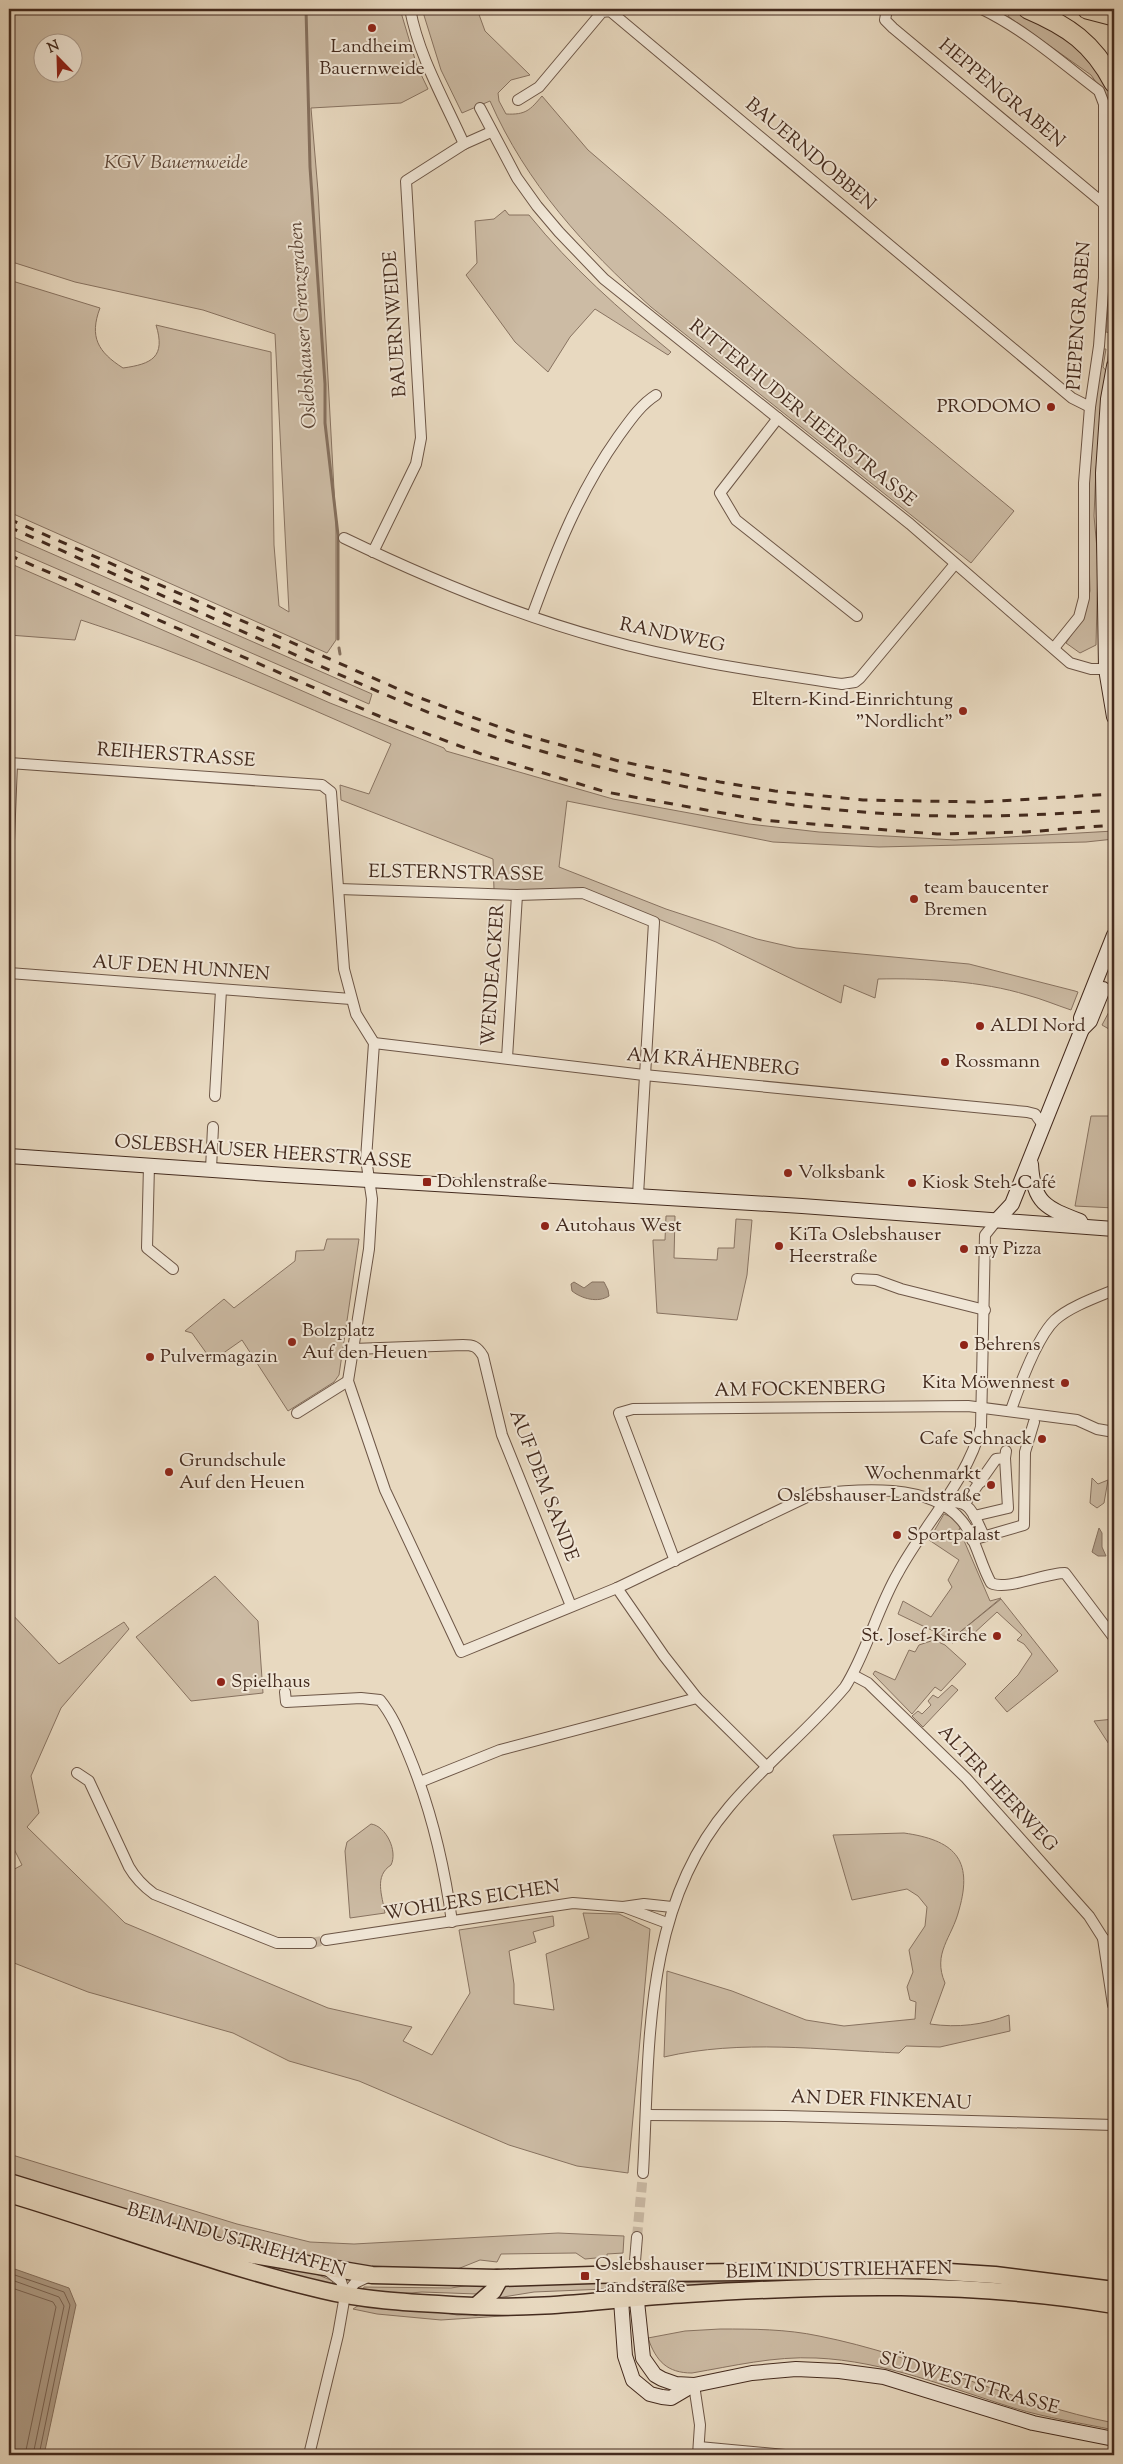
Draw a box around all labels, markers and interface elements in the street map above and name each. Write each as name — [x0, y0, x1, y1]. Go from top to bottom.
marker: Landheim Bauernweide — [366, 22, 378, 34]
north arrow — [32, 32, 82, 82]
street label: HEPPENGRABEN — [932, 33, 1070, 155]
place label: Landheim Bauernweide — [319, 34, 425, 83]
text: N — [45, 36, 63, 59]
street label: BAUERNDOBBEN — [739, 92, 881, 218]
park label: KGV Bauernweide — [104, 150, 248, 177]
water label: Oslebshauser Grenzgraben — [282, 220, 326, 430]
street label: PIEPENGRABEN — [1061, 241, 1099, 391]
street label: BAUERNWEIDE — [377, 249, 415, 398]
street label: RITTERHUDER HEERSTRASSE — [683, 314, 922, 515]
place label: PRODOMO — [937, 394, 1041, 421]
marker: PRODOMO — [1045, 401, 1057, 413]
street label: RANDWEG — [617, 612, 727, 660]
place label: Eltern-Kind-Einrichtung "Nordlicht" — [752, 687, 953, 736]
marker: Eltern-Kind-Einrichtung "Nordlicht" — [957, 705, 969, 717]
street label: REIHERSTRASSE — [96, 737, 257, 775]
street label: ELSTERNSTRASSE — [368, 859, 544, 889]
place label: team baucenter Bremen — [924, 875, 1049, 924]
marker: team baucenter Bremen — [908, 893, 920, 905]
street label: WENDEACKER — [476, 902, 512, 1047]
street label: AUF DEN HUNNEN — [91, 949, 271, 989]
place label: ALDI Nord — [990, 1013, 1086, 1040]
marker: ALDI Nord — [974, 1020, 986, 1032]
street label: AM KRÄHENBERG — [625, 1042, 801, 1084]
place label: Rossmann — [955, 1049, 1040, 1076]
marker: Rossmann — [939, 1056, 951, 1068]
street label: OSLEBSHAUSER HEERSTRASSE — [113, 1129, 413, 1177]
place label: Volksbank — [798, 1160, 886, 1187]
marker: Volksbank — [782, 1167, 794, 1179]
place label: Dohlenstraße — [437, 1169, 548, 1196]
place label: Kiosk Steh-Café — [922, 1170, 1056, 1197]
marker: Dohlenstraße — [421, 1176, 433, 1188]
marker: Kiosk Steh-Café — [906, 1177, 918, 1189]
place label: Autohaus West — [555, 1213, 682, 1240]
marker: Autohaus West — [539, 1220, 551, 1232]
place label: KiTa Oslebshauser Heerstraße — [789, 1222, 941, 1271]
place label: my Pizza — [974, 1236, 1042, 1263]
marker: KiTa Oslebshauser Heerstraße — [773, 1240, 785, 1252]
marker: my Pizza — [958, 1243, 970, 1255]
place label: Bolzplatz Auf den Heuen — [302, 1318, 428, 1367]
place label: Behrens — [974, 1332, 1040, 1359]
marker: Bolzplatz Auf den Heuen — [286, 1336, 298, 1348]
marker: Behrens — [958, 1339, 970, 1351]
place label: Pulvermagazin — [160, 1344, 278, 1371]
marker: Pulvermagazin — [144, 1351, 156, 1363]
place label: Kita Möwennest — [922, 1370, 1055, 1397]
street label: AM FOCKENBERG — [714, 1375, 886, 1405]
marker: Kita Möwennest — [1059, 1377, 1071, 1389]
street label: AUF DEM SANDE — [502, 1406, 585, 1566]
place label: Cafe Schnack — [920, 1426, 1033, 1453]
marker: Cafe Schnack — [1036, 1433, 1048, 1445]
place label: Grundschule Auf den Heuen — [179, 1448, 305, 1497]
place label: Wochenmarkt Oslebshauser Landstraße — [777, 1461, 981, 1510]
marker: Grundschule Auf den Heuen — [163, 1466, 175, 1478]
marker: Wochenmarkt Oslebshauser Landstraße — [985, 1479, 997, 1491]
place label: Sportpalast — [907, 1522, 1001, 1549]
marker: Sportpalast — [891, 1529, 903, 1541]
place label: St. Josef-Kirche — [861, 1623, 987, 1650]
marker: St. Josef-Kirche — [991, 1630, 1003, 1642]
place label: Spielhaus — [231, 1669, 310, 1696]
marker: Spielhaus — [215, 1676, 227, 1688]
street label: ALTER HEERWEG — [931, 1719, 1063, 1859]
street label: WOHLERS EICHEN — [382, 1874, 562, 1928]
street label: AN DER FINKENAU — [790, 2084, 972, 2118]
street label: BEIM INDUSTRIEHAFEN — [123, 2197, 349, 2285]
place label: Oslebshauser Landstraße — [595, 2252, 704, 2301]
street label: BEIM INDUSTRIEHAFEN — [725, 2256, 953, 2286]
marker: Oslebshauser Landstraße — [579, 2270, 591, 2282]
street label: SÜDWESTSTRASSE — [876, 2345, 1063, 2423]

